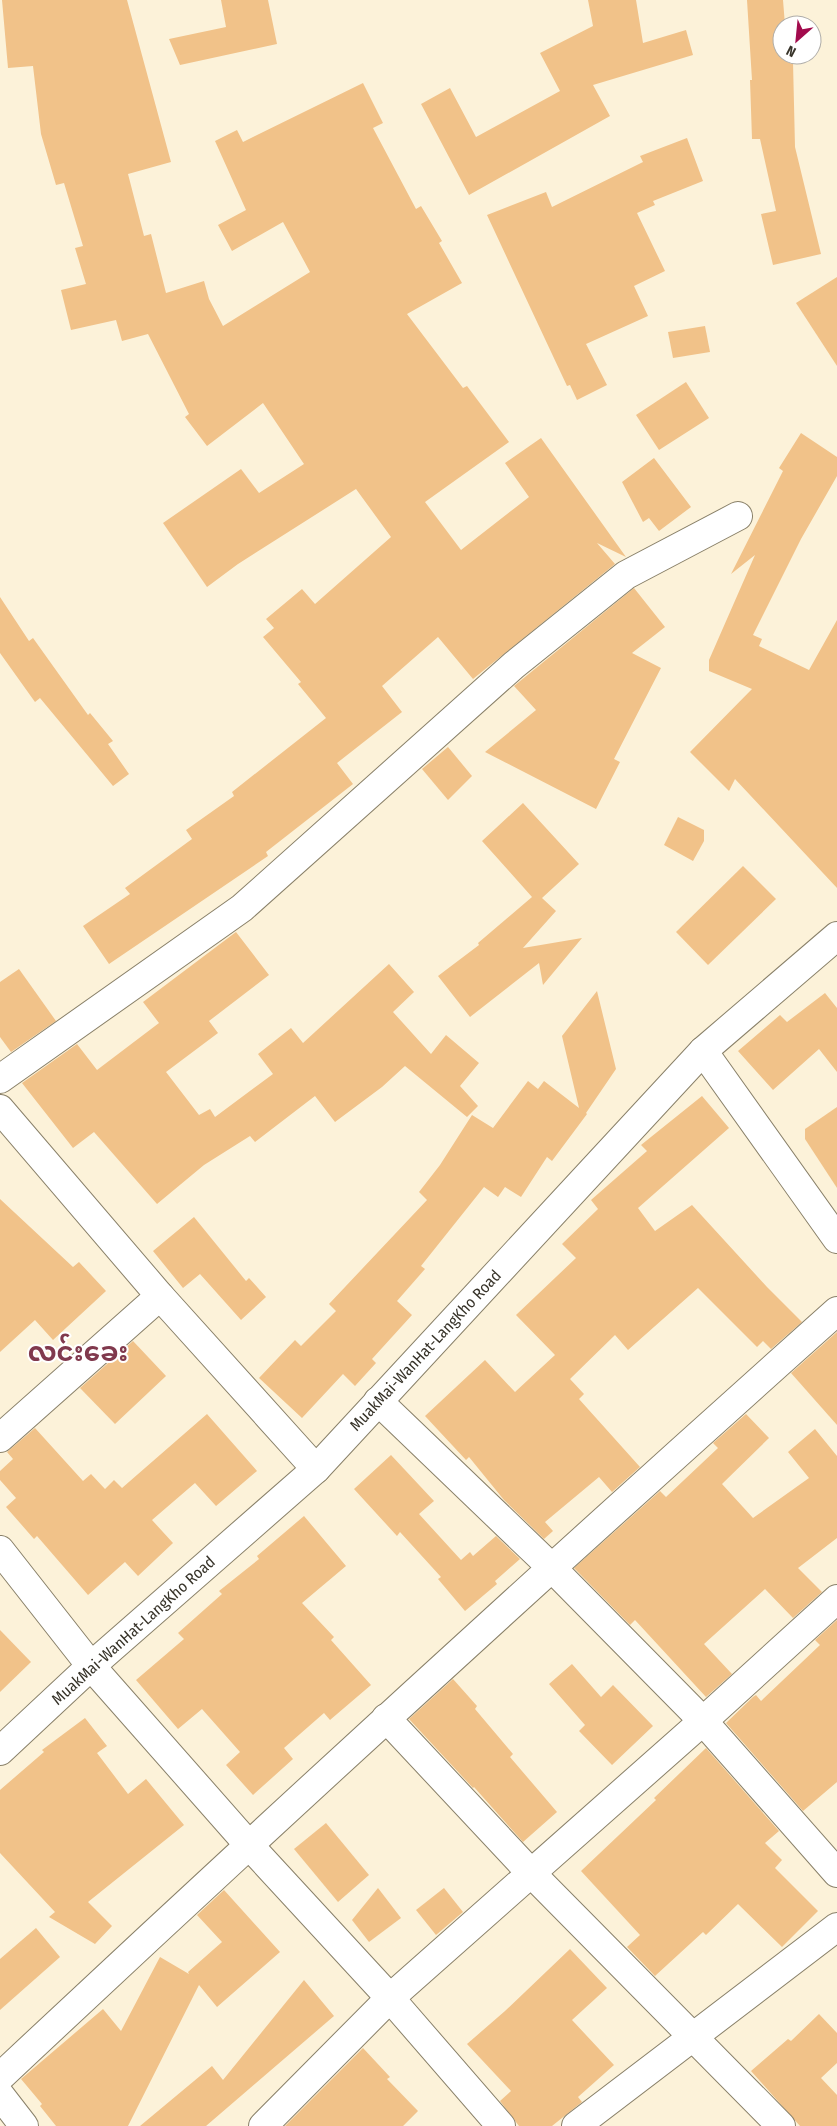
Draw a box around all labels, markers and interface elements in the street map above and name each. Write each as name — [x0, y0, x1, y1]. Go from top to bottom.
north arrow — [772, 15, 822, 65]
text: N — [784, 42, 799, 61]
street label: MuakMai-WanHat-LangKho Road — [346, 1266, 505, 1435]
district label: လင်းခေး — [28, 1333, 128, 1368]
street label: MuakMai-WanHat-LangKho Road — [48, 1552, 219, 1709]

